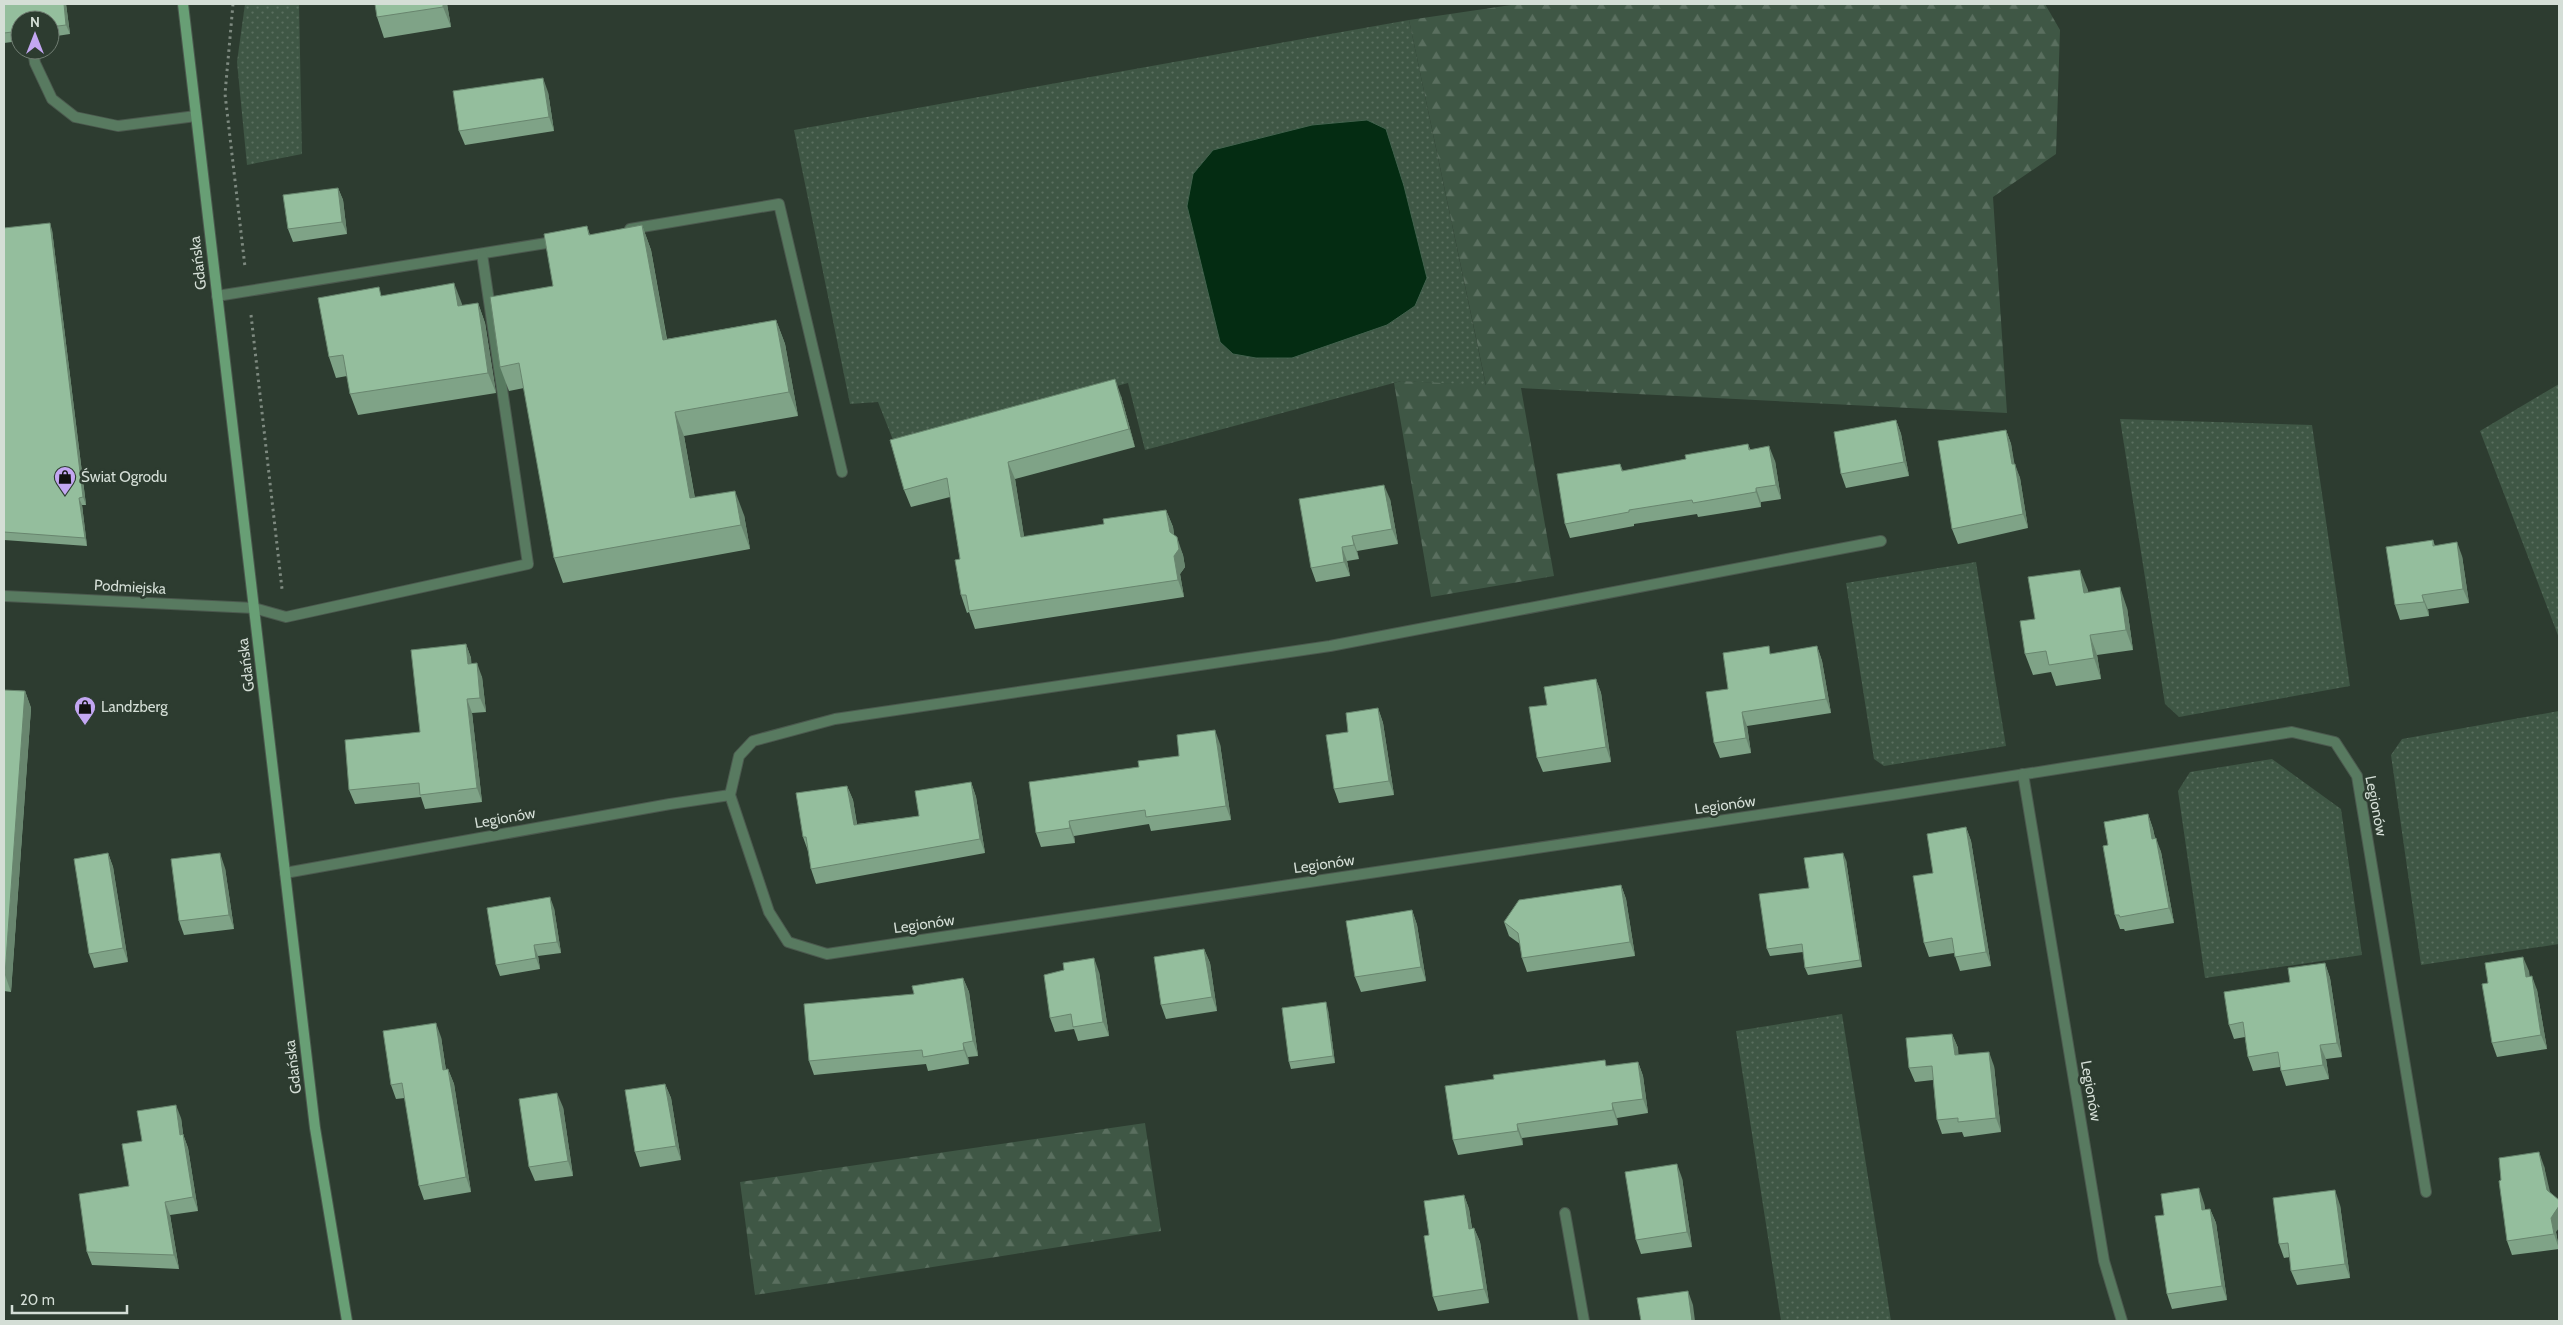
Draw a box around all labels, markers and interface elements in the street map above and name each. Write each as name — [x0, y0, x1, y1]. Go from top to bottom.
north arrow — [10, 10, 60, 60]
text: N — [30, 13, 40, 31]
street label: Gdańska — [186, 234, 210, 291]
shop icon: Świat Ogrodu — [53, 465, 77, 496]
place label: Świat Ogrodu — [81, 467, 167, 486]
street label: Podmiejska — [93, 576, 167, 598]
street label: Gdańska — [234, 636, 258, 693]
shop icon: Landzberg — [73, 695, 97, 726]
place label: Landzberg — [101, 698, 168, 716]
street label: Legionów — [2361, 774, 2391, 838]
street label: Legionów — [1693, 792, 1757, 818]
street label: Legionów — [473, 804, 537, 832]
street label: Legionów — [1292, 851, 1356, 877]
street label: Legionów — [892, 911, 956, 937]
street label: Gdańska — [281, 1038, 305, 1095]
street label: Legionów — [2077, 1059, 2105, 1123]
scale bar — [12, 1282, 128, 1314]
text: 20 m — [20, 1291, 55, 1309]

